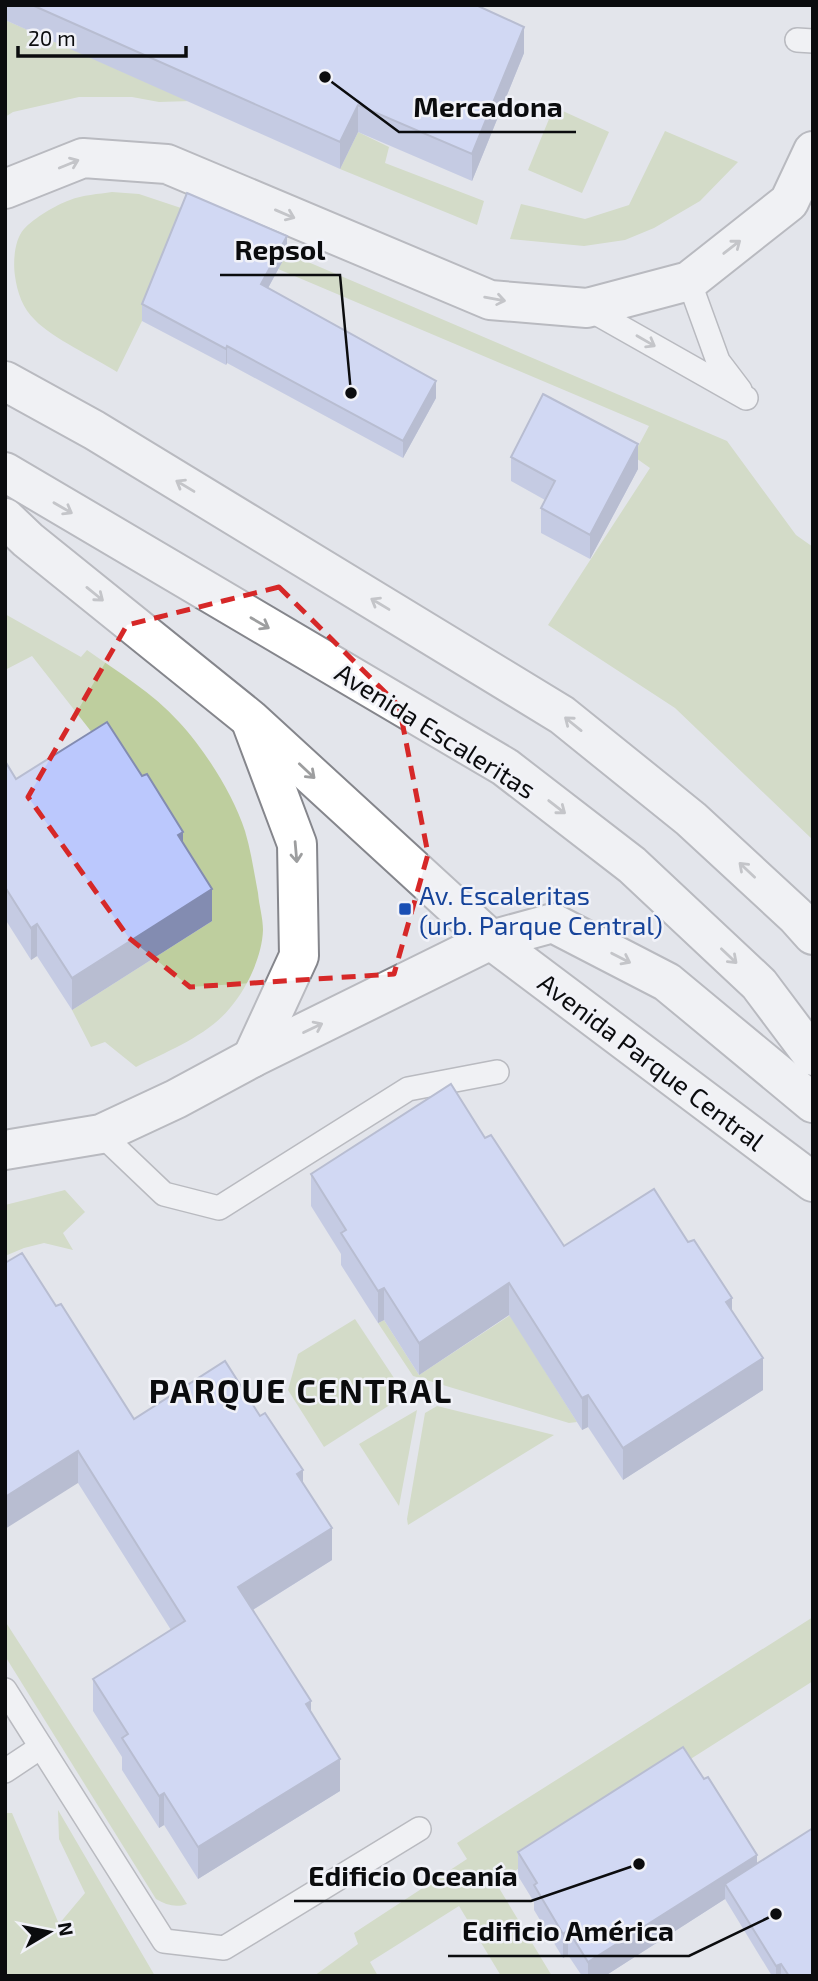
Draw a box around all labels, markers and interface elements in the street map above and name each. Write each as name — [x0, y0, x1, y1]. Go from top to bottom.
scale bar — [18, 14, 186, 58]
text: 20 m — [28, 25, 76, 50]
callout: Mercadona — [399, 83, 576, 132]
text: Mercadona — [413, 89, 563, 123]
one-way arrow — [57, 156, 79, 169]
one-way arrow — [274, 208, 295, 221]
callout: Repsol — [220, 226, 340, 275]
text: Repsol — [234, 232, 326, 266]
one-way arrow — [722, 240, 740, 255]
one-way arrow — [483, 293, 506, 306]
one-way arrow — [636, 335, 656, 349]
one-way arrow — [176, 478, 196, 492]
one-way arrow — [53, 501, 73, 515]
one-way arrow — [85, 586, 103, 601]
one-way arrow — [370, 597, 390, 611]
one-way arrow — [249, 616, 269, 630]
street label: Avenida Escaleritas — [330, 656, 542, 804]
one-way arrow — [565, 716, 583, 731]
one-way arrow — [298, 762, 315, 779]
one-way arrow — [547, 799, 566, 814]
one-way arrow — [290, 840, 303, 863]
one-way arrow — [739, 862, 756, 879]
place label: Av. Escaleritas (urb. Parque Central) — [419, 879, 663, 940]
marker: Av. Escaleritas (urb. Parque Central) — [397, 901, 413, 917]
one-way arrow — [720, 947, 737, 964]
one-way arrow — [610, 952, 631, 965]
street label: Avenida Parque Central — [533, 966, 771, 1156]
one-way arrow — [302, 1021, 323, 1035]
district label: PARQUE CENTRAL — [149, 1370, 453, 1411]
callout: Edificio Oceanía — [294, 1852, 531, 1901]
text: Edificio Oceanía — [308, 1858, 518, 1892]
north arrow — [14, 1897, 84, 1967]
callout: Edificio América — [448, 1907, 689, 1956]
text: Edificio América — [462, 1913, 674, 1947]
text: N — [54, 1920, 79, 1938]

